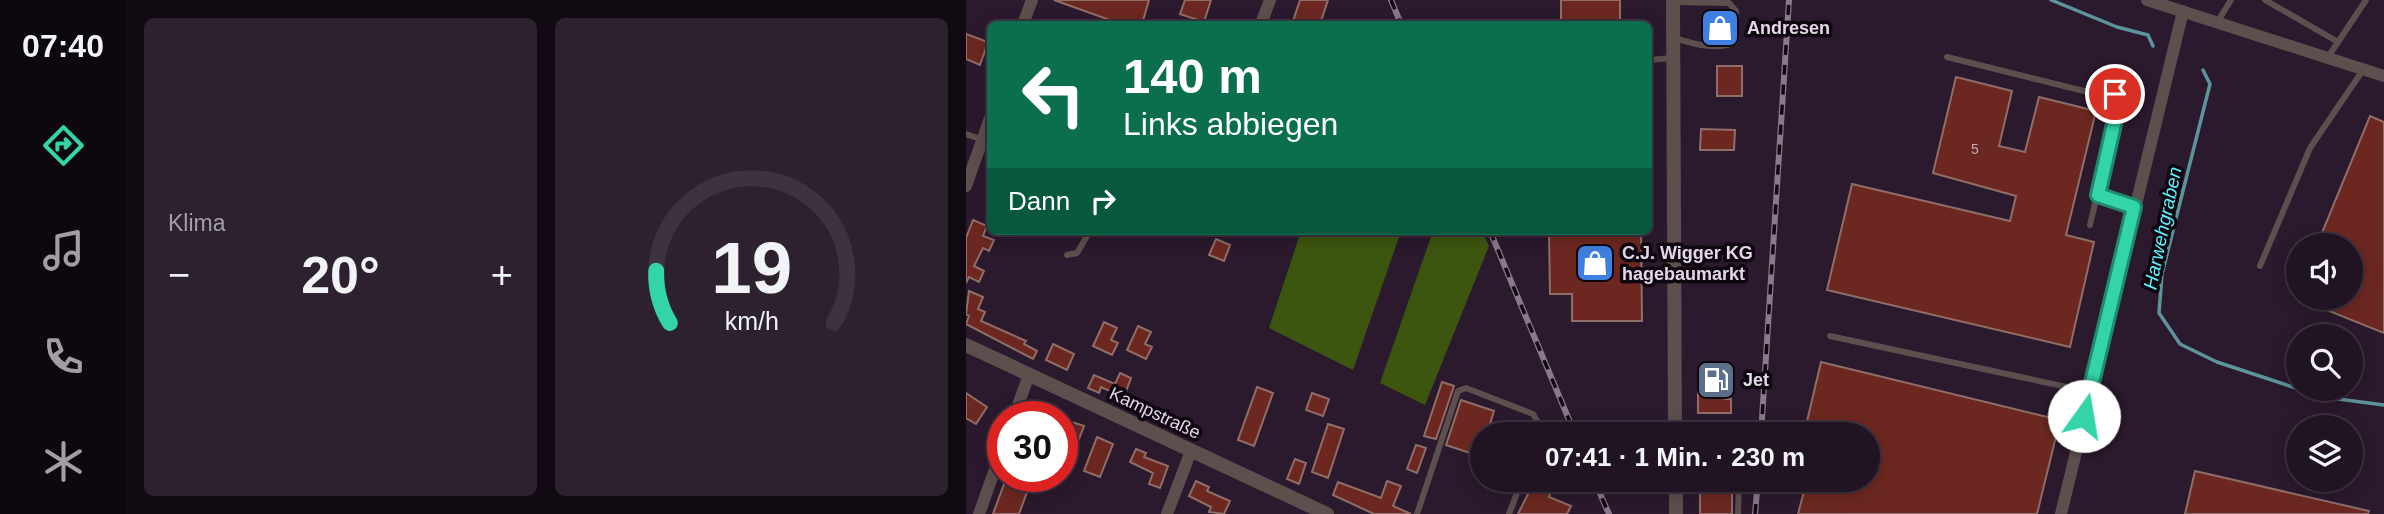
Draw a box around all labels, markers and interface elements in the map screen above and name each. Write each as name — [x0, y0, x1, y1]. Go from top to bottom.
shop icon: Andresen — [1699, 7, 1741, 49]
place label: Andresen — [1747, 18, 1830, 38]
text: 07:40 — [22, 28, 104, 64]
icon: left — [1008, 49, 1099, 140]
text: 140 m — [1123, 49, 1262, 103]
pin — [2085, 64, 2145, 124]
icon: arrive — [2096, 75, 2134, 113]
text: Links abbiegen — [1123, 106, 1338, 142]
icon: directions — [39, 121, 88, 170]
house number: 5 — [1971, 141, 1979, 157]
water label: Harwehgraben — [2139, 165, 2186, 291]
icon: right — [1084, 182, 1122, 220]
text: Dann — [1008, 186, 1070, 216]
text: Klima — [168, 210, 226, 236]
icon: music — [39, 226, 88, 275]
text: 19 — [711, 227, 792, 308]
map controls — [2286, 233, 2363, 492]
button: sound — [2286, 233, 2363, 310]
shop icon: C.J. Wigger KG hagebaumarkt — [1574, 242, 1616, 284]
place label: C.J. Wigger KG hagebaumarkt — [1622, 243, 1753, 284]
text: 20° — [301, 246, 380, 304]
text: − — [168, 254, 190, 296]
text: + — [491, 254, 513, 296]
text: km/h — [724, 307, 779, 335]
button: search — [2286, 324, 2363, 401]
icon: phone — [39, 332, 88, 381]
fuel station icon: Jet — [1695, 359, 1737, 401]
place label: Jet — [1743, 370, 1769, 390]
position arrow — [2047, 379, 2121, 453]
street label: Kampstraße — [1106, 383, 1204, 443]
speed limit sign: 30 — [987, 401, 1078, 492]
button: layers — [2286, 415, 2363, 492]
icon: climate — [39, 437, 88, 486]
text: 07:41 · 1 Min. · 230 m — [1545, 442, 1805, 472]

